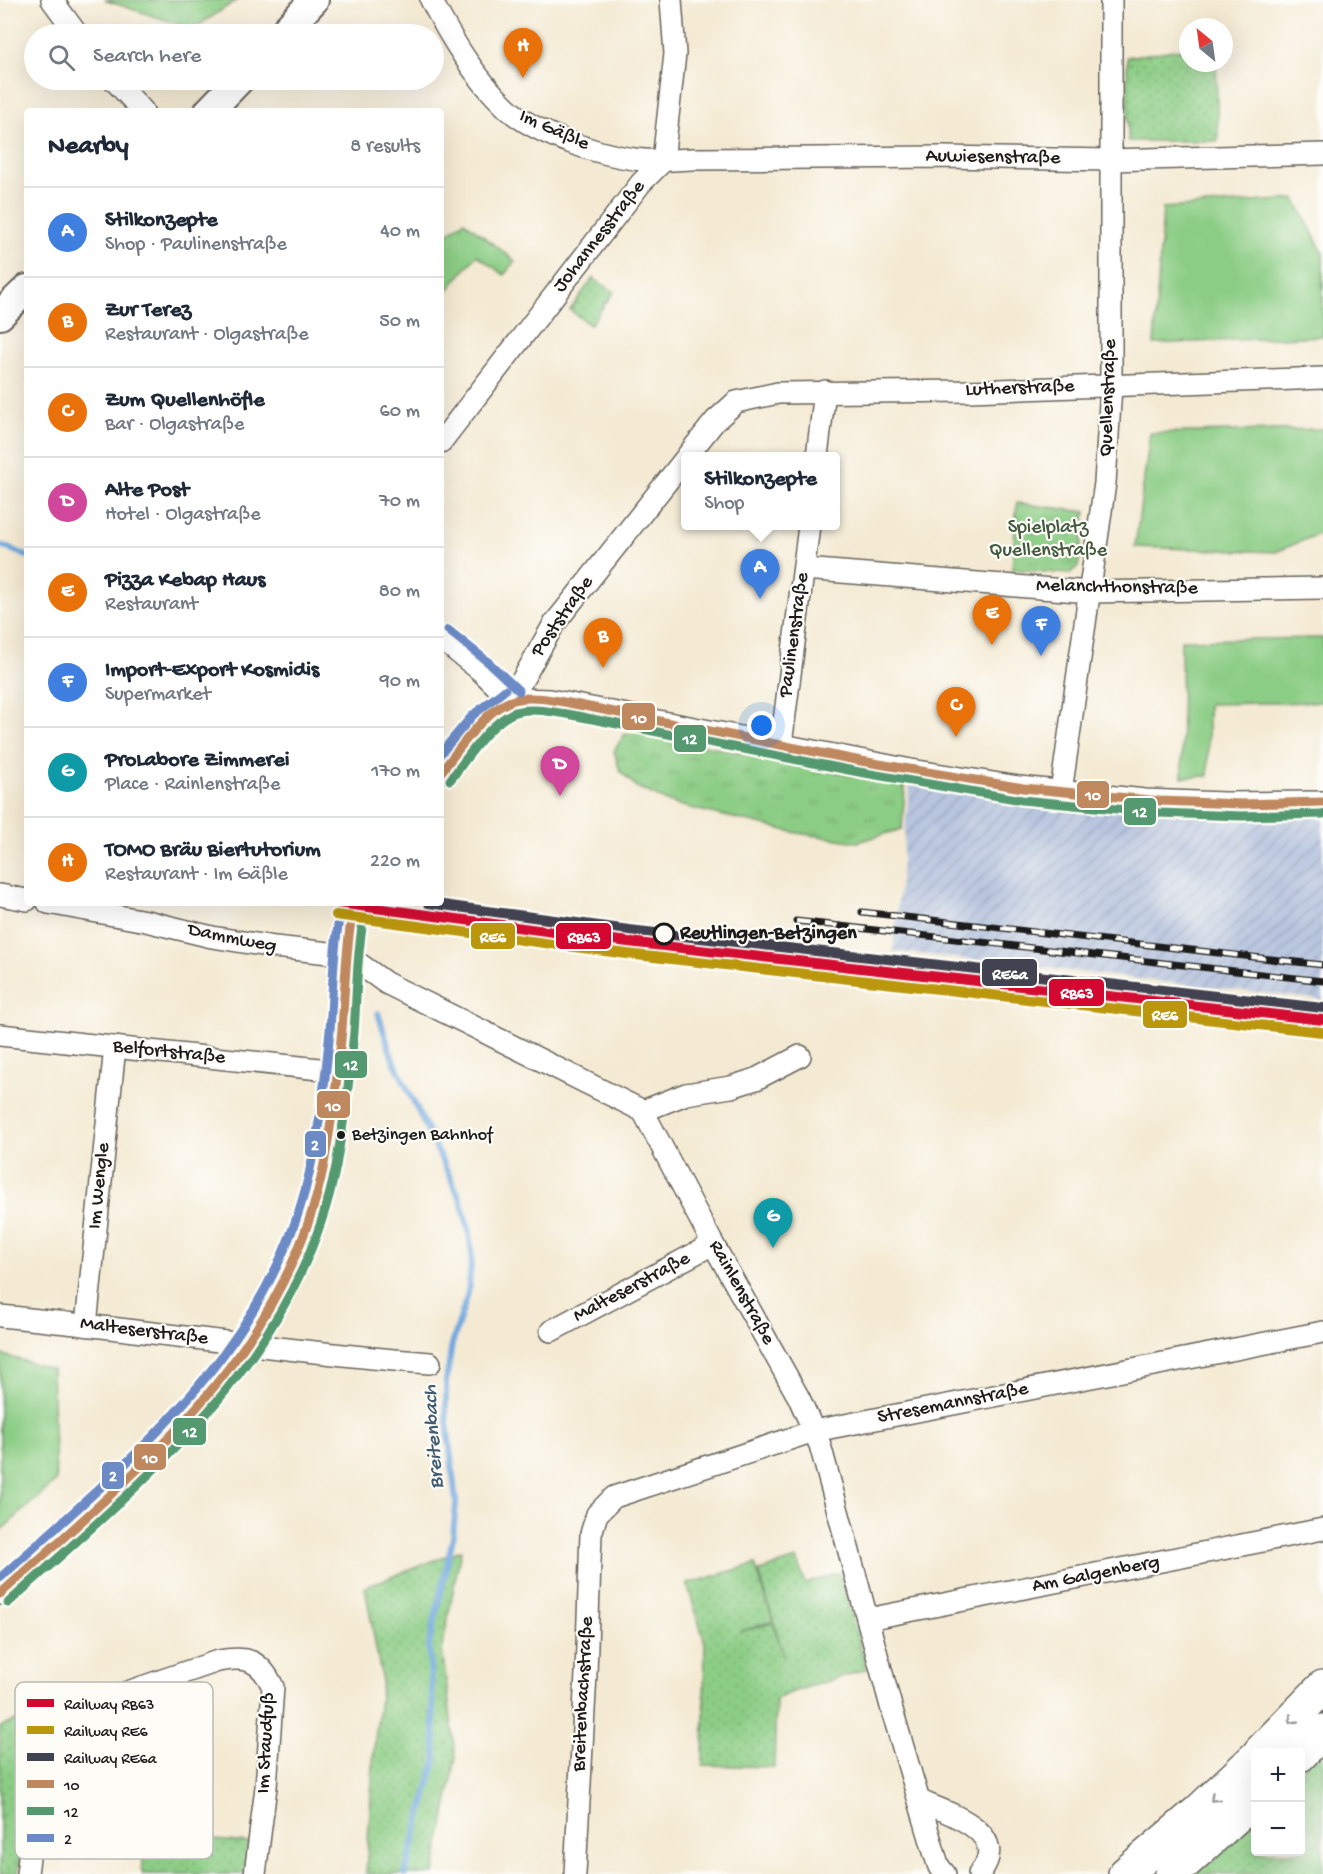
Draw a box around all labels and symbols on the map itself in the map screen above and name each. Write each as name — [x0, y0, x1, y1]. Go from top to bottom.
north arrow — [1179, 18, 1233, 72]
pin: H — [504, 28, 542, 78]
street label: Im Gäßle — [515, 105, 593, 157]
street label: Auwiesenstraße — [925, 145, 1061, 171]
street label: Johannesstraße — [549, 176, 651, 298]
street label: Quellenstraße — [1095, 338, 1123, 457]
street label: Lutherstraße — [965, 376, 1076, 402]
park label: Spielplatz Quellenstraße — [989, 517, 1108, 563]
pin: A — [740, 550, 780, 599]
street label: Paulinenstraße — [775, 570, 815, 700]
street label: Poststraße — [526, 572, 600, 663]
street label: Melanchthonstraße — [1036, 575, 1199, 601]
pin: E — [972, 596, 1012, 645]
pin: F — [1022, 606, 1060, 656]
pin: B — [584, 618, 622, 668]
pin: C — [936, 688, 976, 737]
line badge: 10 — [621, 702, 656, 731]
text: 10 — [630, 711, 647, 730]
your location — [747, 711, 776, 740]
line badge: 12 — [673, 724, 707, 753]
text: 12 — [682, 732, 697, 751]
pin: D — [540, 746, 580, 796]
line badge: 10 — [1076, 780, 1110, 809]
text: 10 — [1084, 788, 1101, 807]
line badge: 12 — [1123, 797, 1157, 826]
text: 12 — [1132, 805, 1147, 824]
street label: Dammweg — [184, 919, 278, 959]
line badge: RE6 — [470, 922, 516, 950]
line badge: RB63 — [555, 922, 612, 950]
marker: Reutlingen-Betzingen — [653, 923, 675, 945]
place label: Reutlingen-Betzingen — [679, 923, 857, 946]
text: RE6 — [479, 930, 507, 949]
text: RB63 — [567, 930, 600, 949]
line badge: RE6a — [981, 958, 1038, 987]
text: RE6a — [991, 967, 1029, 986]
line badge: RB63 — [1048, 978, 1105, 1007]
text: RB63 — [1060, 986, 1093, 1005]
line badge: RE6 — [1142, 1000, 1188, 1029]
text: RE6 — [1151, 1008, 1179, 1027]
street label: Belfortstraße — [111, 1036, 227, 1070]
line badge: 12 — [334, 1050, 368, 1079]
text: 12 — [343, 1058, 358, 1077]
line badge: 10 — [316, 1090, 351, 1119]
text: 10 — [324, 1099, 341, 1118]
place label: Betzingen Bahnhof — [351, 1125, 494, 1146]
marker: Betzingen Bahnhof — [335, 1129, 347, 1141]
line badge: 2 — [304, 1130, 327, 1158]
text: 2 — [311, 1138, 319, 1157]
street label: Im Wengle — [84, 1141, 116, 1230]
pin: G — [754, 1198, 792, 1248]
street label: Rainlenstraße — [703, 1237, 779, 1350]
street label: Malteserstraße — [570, 1247, 695, 1328]
street label: Malteserstraße — [79, 1313, 210, 1351]
street label: Stresemannstraße — [876, 1378, 1031, 1430]
water label: Breitenbach — [419, 1383, 451, 1490]
line badge: 12 — [172, 1417, 207, 1446]
text: 12 — [182, 1425, 197, 1444]
line badge: 10 — [133, 1443, 167, 1471]
text: 10 — [141, 1451, 158, 1470]
line badge: 2 — [101, 1461, 125, 1490]
text: 2 — [109, 1469, 117, 1488]
street label: Am Galgenberg — [1030, 1551, 1162, 1599]
street label: Breitenbachstraße — [568, 1615, 600, 1773]
legend — [15, 1682, 213, 1859]
street label: Im Staudfuß — [253, 1692, 281, 1794]
text: Railway RB63 — [64, 1697, 154, 1716]
one-way arrow — [1288, 1713, 1299, 1724]
text: Railway RE6 — [64, 1724, 149, 1743]
text: Railway RE6a — [64, 1751, 158, 1770]
text: 10 — [63, 1778, 80, 1797]
one-way arrow — [1210, 1790, 1221, 1801]
text: 12 — [63, 1805, 78, 1824]
text: 2 — [64, 1832, 72, 1851]

